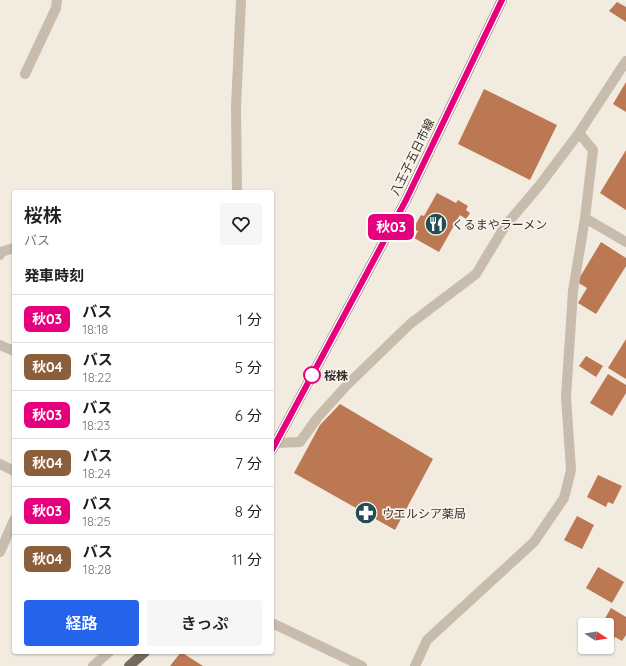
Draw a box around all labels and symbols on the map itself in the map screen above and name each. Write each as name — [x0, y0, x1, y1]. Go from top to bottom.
street label: 八王子五日市線 — [387, 116, 437, 198]
restaurant icon: くるまやラーメン — [423, 211, 449, 237]
line badge: 秋03 — [368, 214, 414, 240]
place label: くるまやラーメン — [452, 217, 547, 232]
marker: 桜株 — [303, 366, 321, 384]
place label: 桜株 — [324, 368, 348, 383]
pharmacy icon: ウエルシア薬局 — [353, 500, 379, 526]
place label: ウエルシア薬局 — [382, 506, 466, 521]
north arrow — [578, 618, 614, 654]

